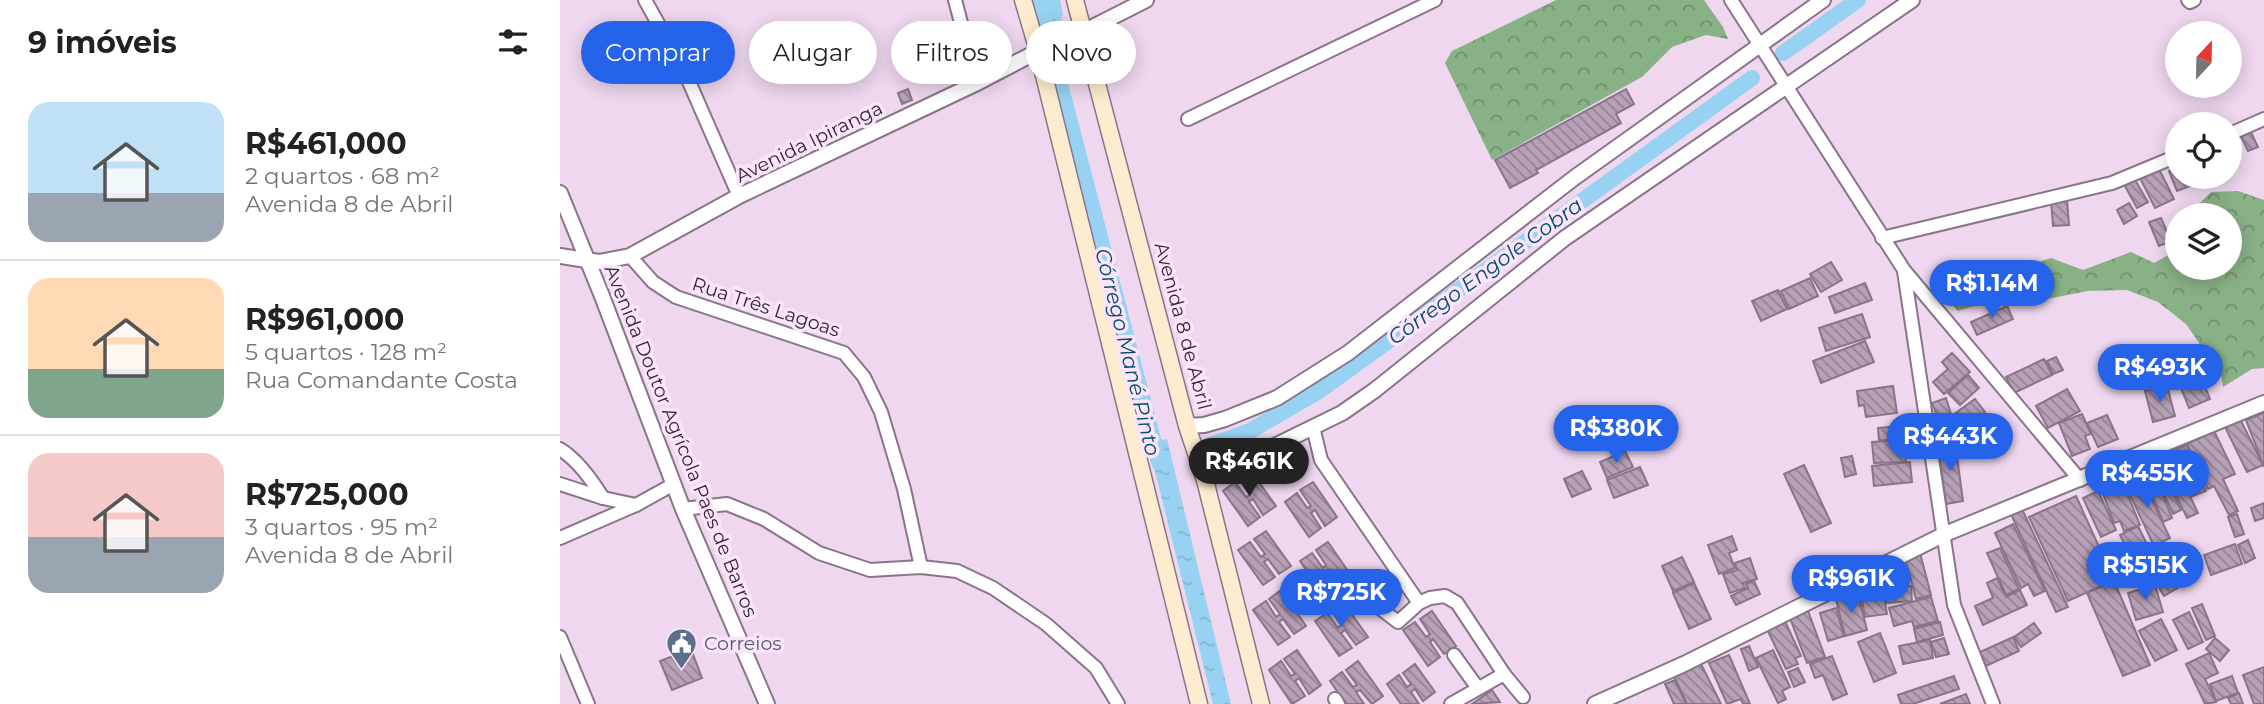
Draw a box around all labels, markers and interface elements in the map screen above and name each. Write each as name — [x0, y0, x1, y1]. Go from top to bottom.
chip: Comprar — [581, 21, 735, 84]
chip: Alugar — [749, 21, 877, 84]
chip: Filtros — [891, 21, 1012, 84]
chip: Novo — [1026, 21, 1136, 84]
north arrow — [2165, 21, 2242, 98]
map controls — [2165, 21, 2242, 280]
icon: filters — [494, 23, 532, 61]
text: 9 imóveis — [28, 24, 177, 61]
street label: Avenida Ipiranga — [732, 96, 886, 188]
button: locate — [2165, 112, 2242, 189]
text: R$461,000 — [245, 125, 407, 162]
icon: home — [84, 130, 168, 214]
text: 2 quartos · 68 m² — [245, 162, 440, 190]
text: Avenida 8 de Abril — [245, 190, 454, 218]
water label: Córrego Engole Cobra — [1383, 192, 1587, 350]
button: layers — [2165, 203, 2242, 280]
street label: Avenida 8 de Abril — [1150, 240, 1216, 412]
water label: Córrego Mané Pinto — [1090, 246, 1166, 458]
pin: R$1.14M — [1927, 260, 2057, 320]
street label: Avenida Doutor Agrícola Paes de Barros — [600, 261, 762, 621]
text: R$1.14M — [1946, 269, 2038, 297]
street label: Rua Três Lagoas — [689, 272, 843, 342]
text: R$961,000 — [245, 301, 404, 338]
icon: home — [84, 306, 168, 390]
text: 5 quartos · 128 m² — [245, 338, 447, 366]
pin: R$493K — [2103, 344, 2217, 404]
text: R$493K — [2114, 353, 2206, 381]
text: Rua Comandante Costa — [245, 366, 518, 394]
pin: R$380K — [1559, 406, 1673, 465]
text: R$380K — [1570, 414, 1662, 442]
pin: R$443K — [1893, 414, 2007, 473]
text: R$443K — [1903, 422, 1997, 450]
pin: R$461K — [1192, 438, 1306, 498]
text: R$461K — [1205, 447, 1293, 475]
pin: R$455K — [2090, 450, 2204, 510]
text: R$455K — [2101, 459, 2193, 487]
text: R$725,000 — [245, 476, 409, 513]
icon: home — [84, 481, 168, 565]
text: 3 quartos · 95 m² — [245, 513, 438, 541]
text: Avenida 8 de Abril — [245, 541, 454, 569]
pin: R$515K — [2088, 542, 2202, 602]
text: R$515K — [2103, 551, 2188, 579]
pin: R$961K — [1794, 556, 1908, 615]
text: R$961K — [1808, 564, 1894, 592]
pin: R$725K — [1284, 570, 1398, 629]
text: R$725K — [1296, 578, 1386, 606]
public building icon: Correios — [664, 626, 698, 670]
place label: Correios — [704, 632, 782, 655]

